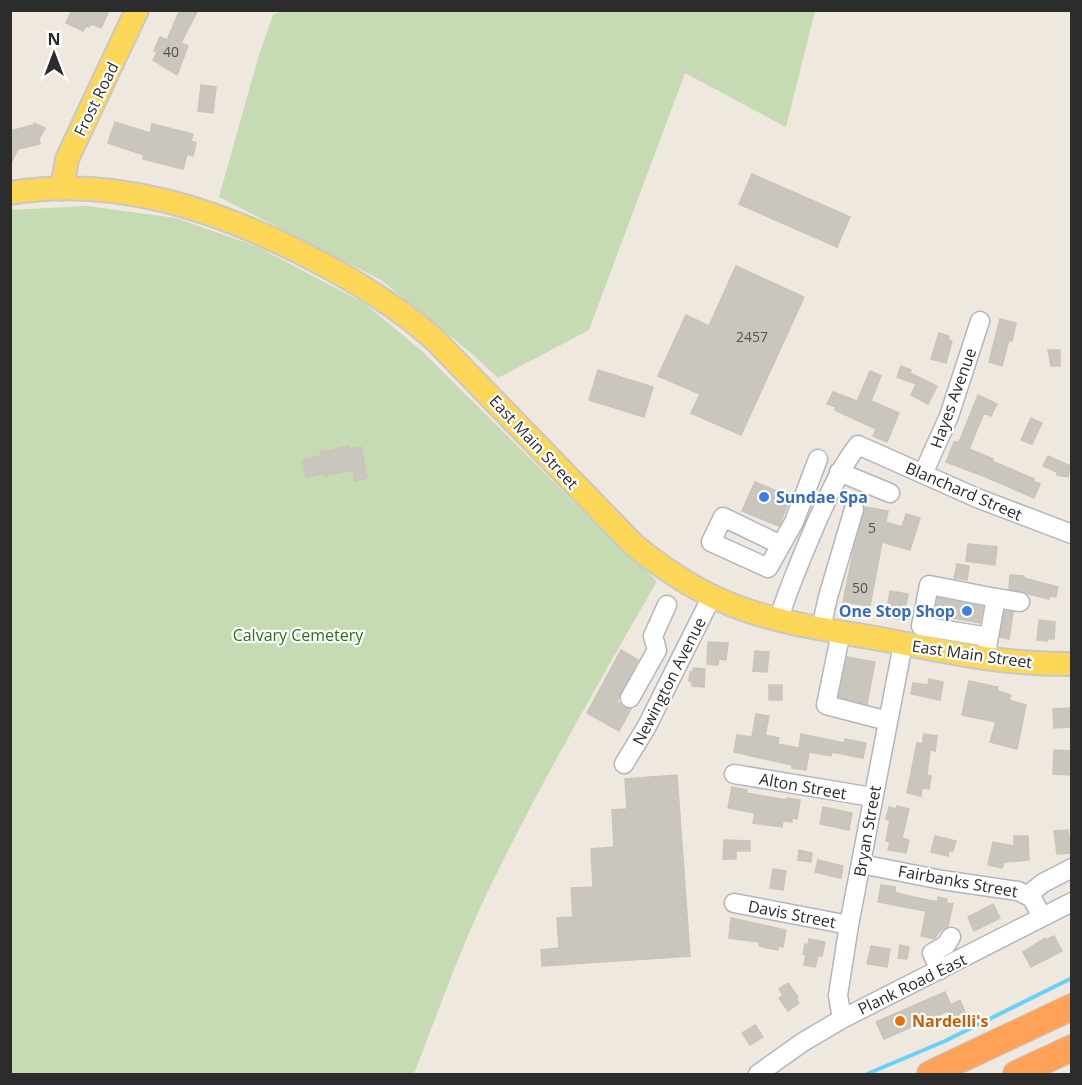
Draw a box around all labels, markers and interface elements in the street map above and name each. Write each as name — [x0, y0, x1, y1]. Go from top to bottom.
north arrow — [24, 24, 84, 84]
text: N — [47, 28, 61, 50]
house number: 40 — [163, 42, 179, 61]
street label: Frost Road — [69, 58, 123, 140]
house number: 2457 — [736, 327, 768, 346]
street label: Hayes Avenue — [925, 345, 981, 451]
street label: East Main Street — [485, 390, 584, 494]
street label: Blanchard Street — [902, 457, 1026, 526]
place label: Sundae Spa — [776, 486, 868, 508]
marker: Sundae Spa — [757, 490, 771, 504]
house number: 5 — [868, 518, 876, 537]
house number: 50 — [852, 578, 868, 597]
place label: One Stop Shop — [839, 600, 955, 622]
marker: One Stop Shop — [960, 604, 974, 618]
street label: Newington Avenue — [627, 613, 711, 749]
park label: Calvary Cemetery — [233, 624, 364, 646]
street label: East Main Street — [910, 635, 1034, 673]
street label: Alton Street — [758, 768, 849, 805]
street label: Bryan Street — [848, 783, 886, 878]
street label: Fairbanks Street — [896, 860, 1020, 902]
street label: Davis Street — [746, 895, 838, 933]
street label: Plank Road East — [854, 948, 970, 1020]
place label: Nardelli's — [912, 1010, 988, 1032]
marker: Nardelli's — [893, 1014, 907, 1028]

